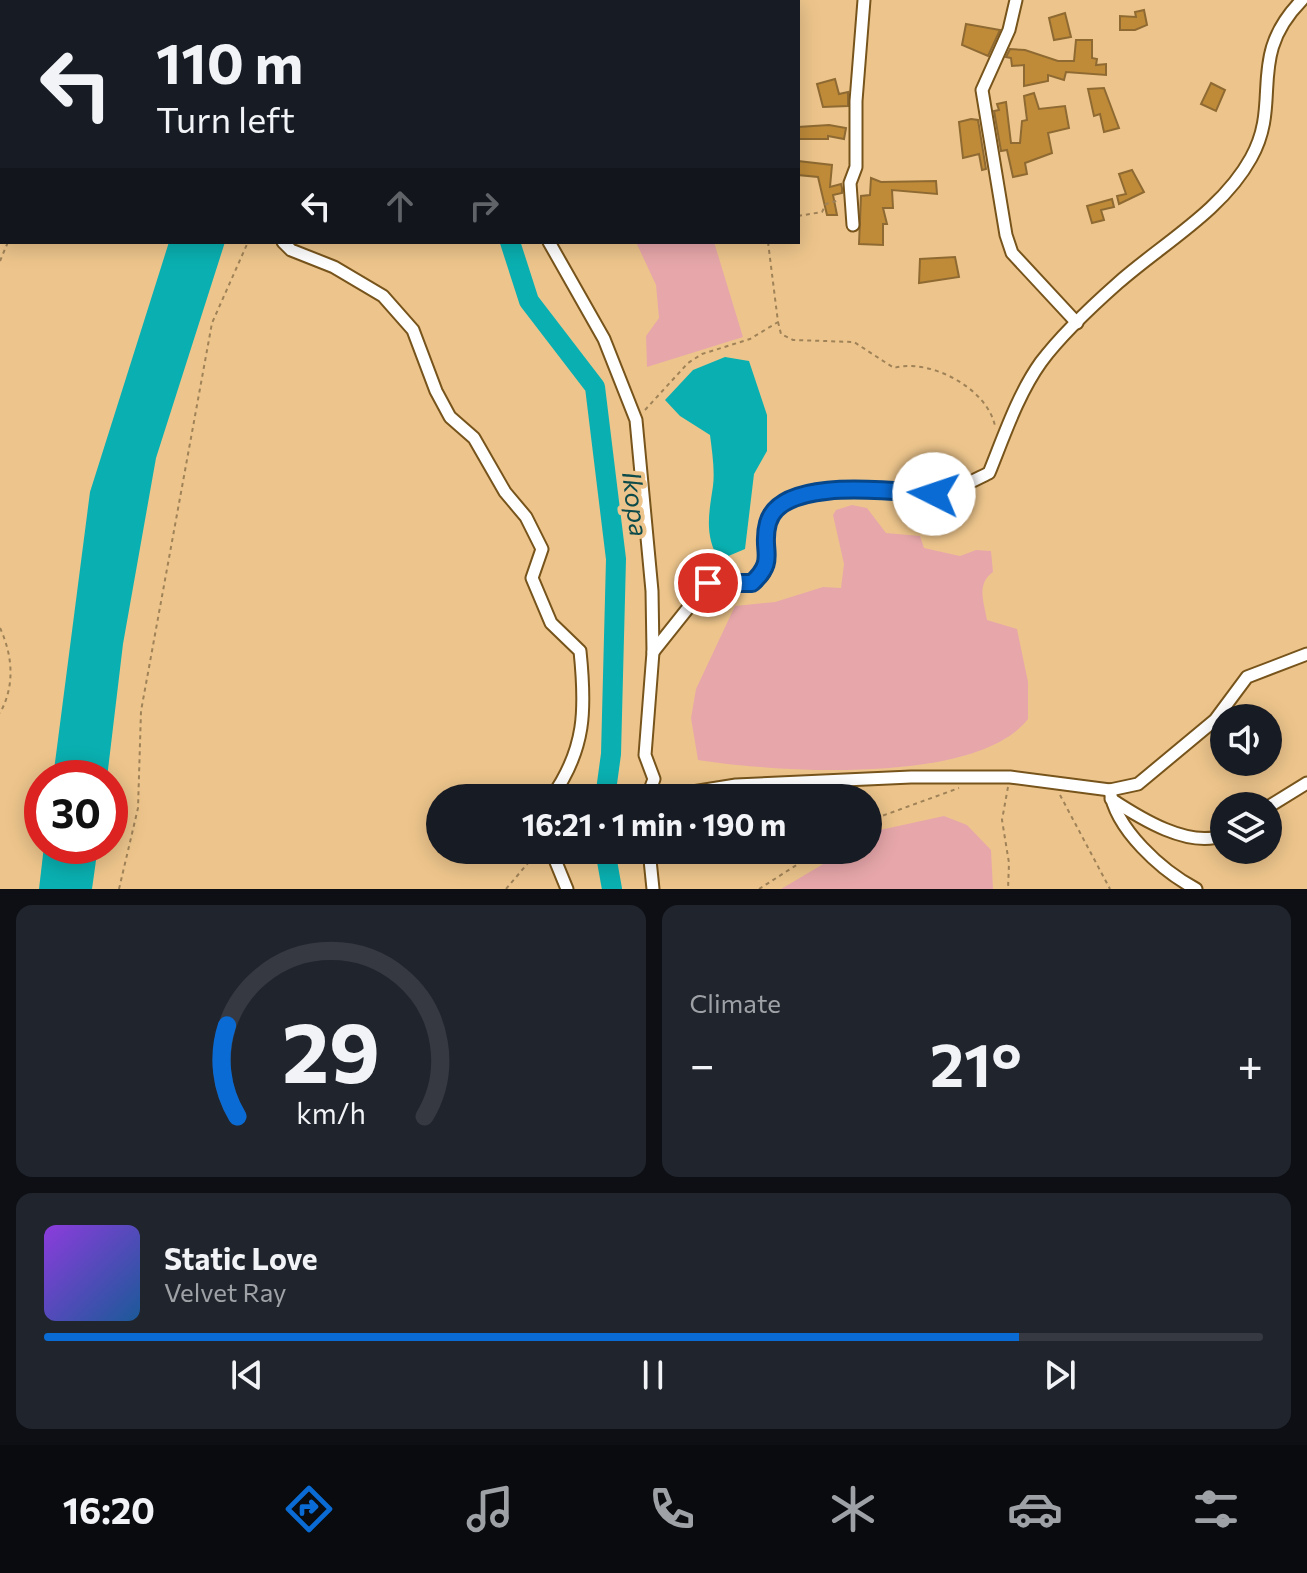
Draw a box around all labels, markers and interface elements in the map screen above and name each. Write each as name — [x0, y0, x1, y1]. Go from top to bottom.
text: 110 m — [156, 27, 303, 96]
icon: left — [24, 32, 128, 136]
text: Turn left — [156, 96, 295, 140]
icon: left — [294, 184, 338, 228]
icon: ahead — [378, 184, 422, 228]
icon: right — [462, 184, 506, 228]
position arrow — [892, 452, 976, 536]
water label: Ikopa — [617, 470, 656, 538]
pin — [674, 549, 742, 617]
icon: arrive — [686, 561, 730, 605]
map controls — [1210, 704, 1282, 864]
button: sound — [1210, 704, 1282, 776]
speed limit sign: 30 — [24, 760, 128, 864]
button: layers — [1210, 792, 1282, 864]
text: 16:21 · 1 min · 190 m — [522, 805, 786, 842]
text: Climate — [690, 987, 781, 1018]
text: 29 — [282, 998, 380, 1100]
text: 21° — [930, 1026, 1022, 1099]
text: − — [690, 1036, 715, 1090]
text: + — [1237, 1036, 1263, 1090]
text: km/h — [296, 1095, 366, 1130]
text: Static Love — [164, 1239, 318, 1276]
text: Velvet Ray — [164, 1276, 287, 1307]
icon: previous — [225, 1353, 269, 1397]
icon: pause — [631, 1353, 675, 1397]
icon: next — [1038, 1353, 1082, 1397]
icon: directions — [281, 1481, 337, 1537]
icon: music — [462, 1481, 518, 1537]
icon: phone — [644, 1481, 700, 1537]
icon: climate — [825, 1481, 881, 1537]
icon: car — [1007, 1481, 1063, 1537]
icon: filters — [1188, 1481, 1244, 1537]
text: 16:20 — [63, 1487, 155, 1531]

